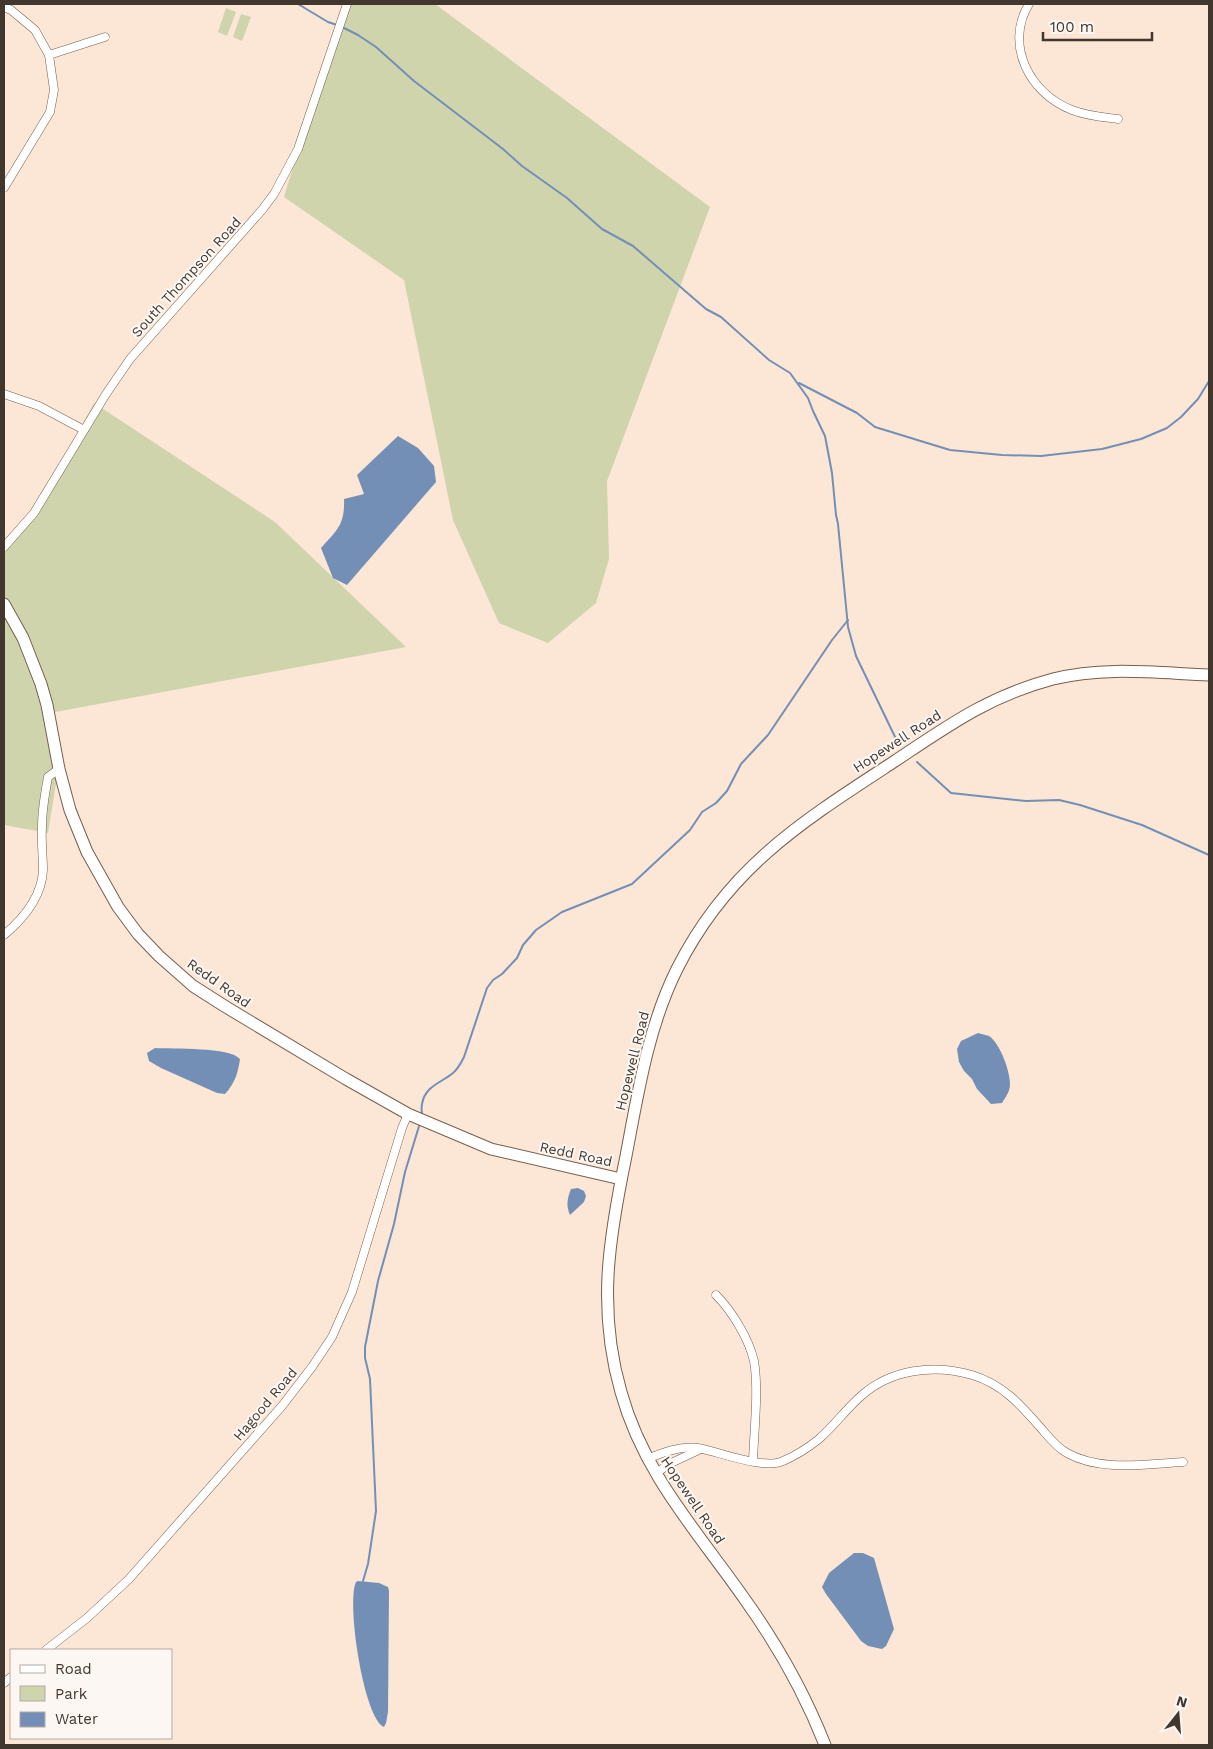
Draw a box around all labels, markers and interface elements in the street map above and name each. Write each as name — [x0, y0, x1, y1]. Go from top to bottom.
scale bar — [1043, 10, 1152, 42]
text: 100 m — [1050, 18, 1094, 36]
street label: South Thompson Road — [128, 214, 244, 340]
street label: Hopewell Road — [850, 707, 944, 775]
street label: Redd Road — [184, 955, 254, 1011]
street label: Hopewell Road — [612, 1010, 652, 1112]
street label: Redd Road — [538, 1139, 614, 1169]
street label: Hagood Road — [230, 1364, 300, 1444]
street label: Hopewell Road — [658, 1453, 728, 1547]
legend — [10, 1649, 172, 1739]
text: Road — [55, 1660, 92, 1678]
text: Park — [55, 1685, 88, 1703]
north arrow — [1153, 1689, 1203, 1739]
text: N — [1175, 1692, 1189, 1711]
text: Water — [55, 1710, 98, 1728]

